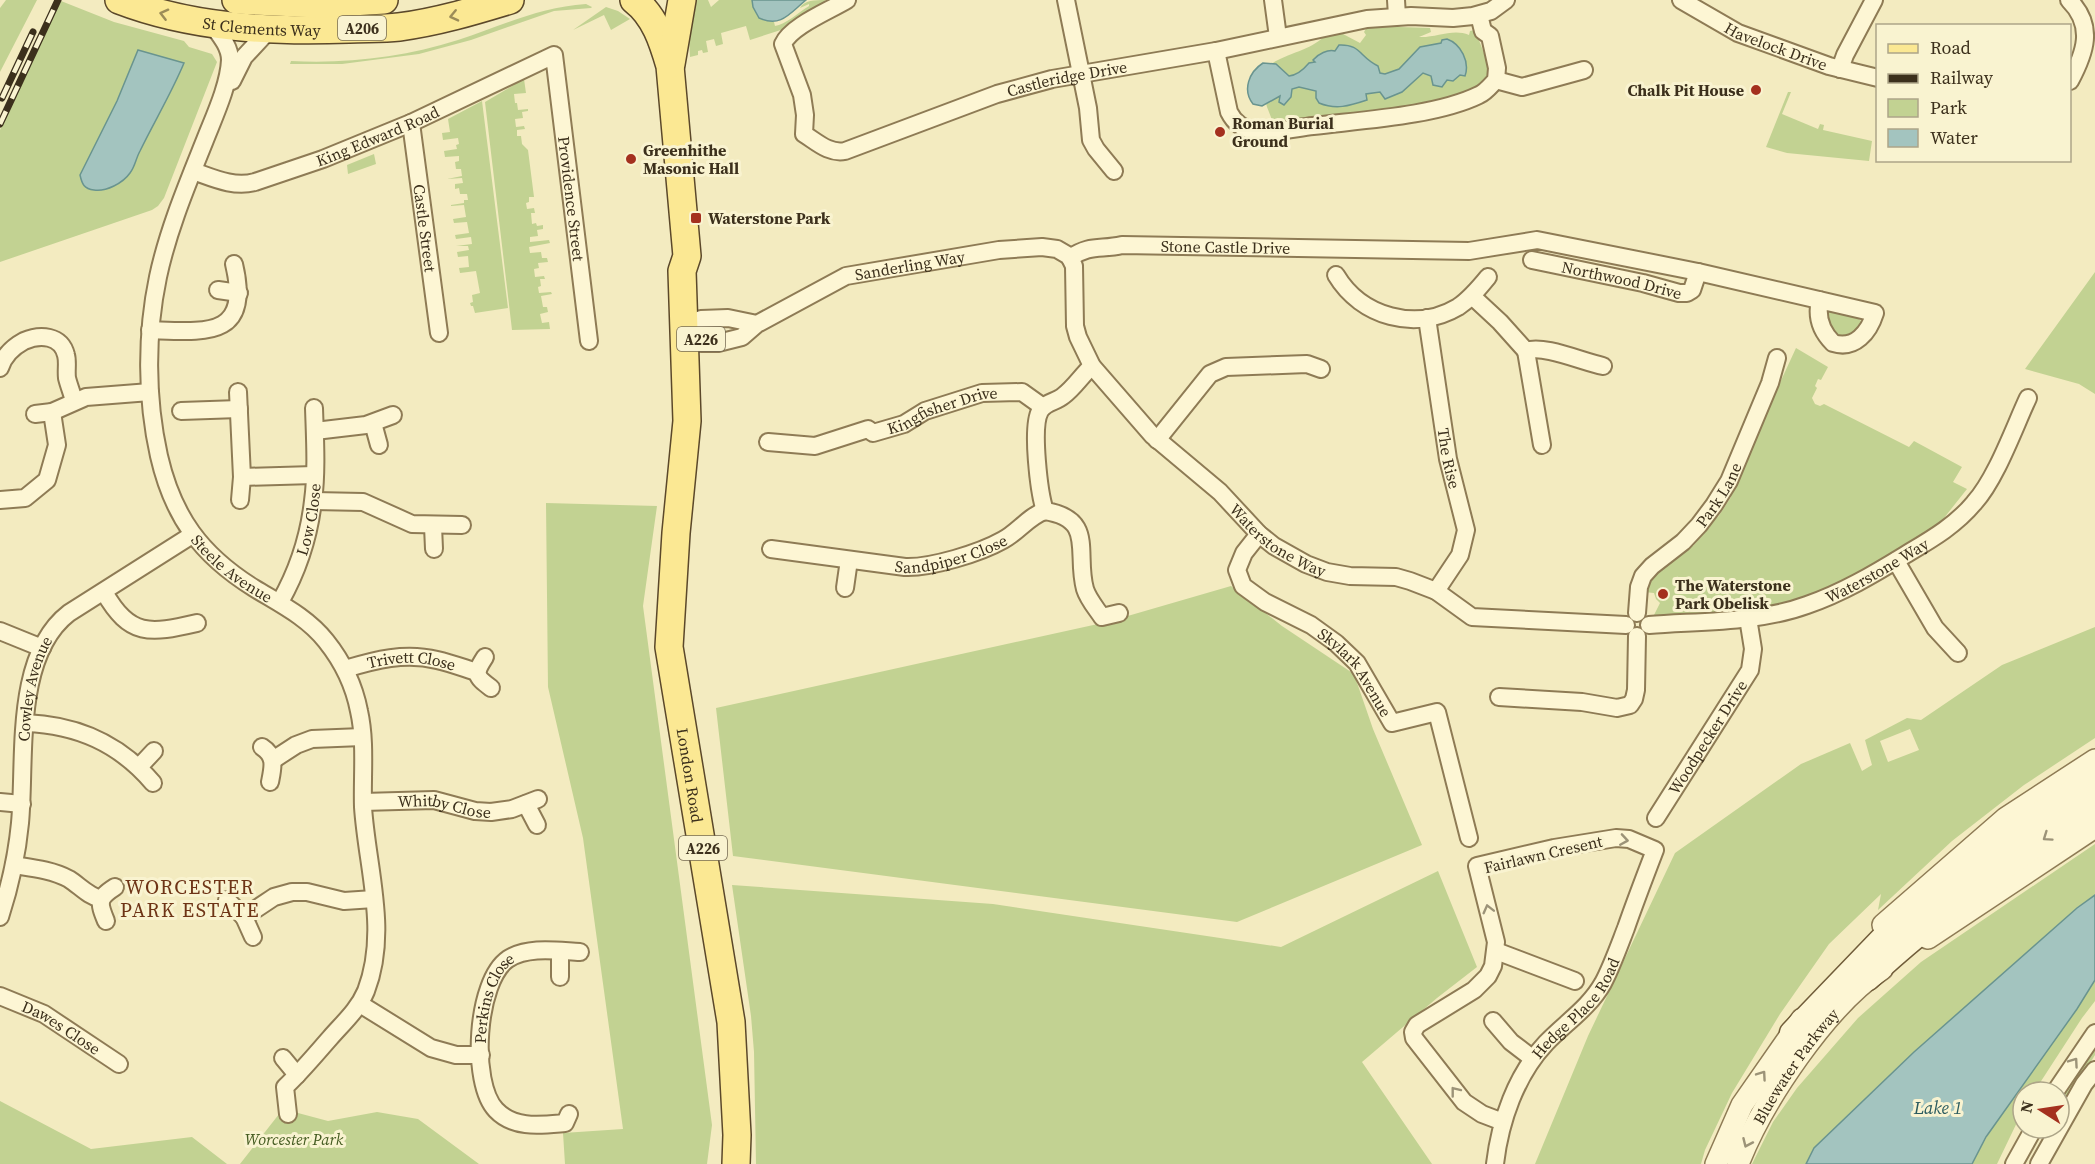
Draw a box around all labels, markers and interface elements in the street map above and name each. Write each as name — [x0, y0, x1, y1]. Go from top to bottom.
one-way arrow — [160, 9, 170, 22]
one-way arrow — [449, 9, 459, 22]
street label: St Clements Way — [201, 11, 322, 41]
road number: A206 — [338, 16, 386, 40]
street label: Havelock Drive — [1720, 16, 1830, 75]
legend — [1876, 24, 2071, 162]
text: Road — [1930, 35, 1971, 60]
street label: Castleridge Drive — [1004, 55, 1129, 102]
text: Railway — [1930, 65, 1994, 90]
place label: Chalk Pit House — [1627, 79, 1744, 101]
marker: Chalk Pit House — [1749, 83, 1763, 97]
text: Park — [1930, 95, 1967, 120]
street label: King Edward Road — [313, 100, 443, 172]
place label: Roman Burial Ground — [1232, 112, 1334, 152]
marker: Roman Burial Ground — [1213, 125, 1227, 139]
text: Water — [1930, 125, 1978, 150]
street label: Providence Street — [553, 135, 590, 263]
place label: Greenhithe Masonic Hall — [643, 139, 739, 179]
marker: Greenhithe Masonic Hall — [624, 152, 638, 166]
street label: Castle Street — [408, 183, 442, 274]
place label: Waterstone Park — [708, 207, 831, 229]
marker: Waterstone Park — [689, 211, 703, 225]
street label: Stone Castle Drive — [1161, 235, 1290, 259]
street label: Sanderling Way — [853, 245, 967, 285]
street label: Northwood Drive — [1560, 255, 1684, 304]
road number: A226 — [677, 327, 725, 351]
street label: Kingfisher Drive — [885, 382, 998, 439]
street label: The Rise — [1433, 426, 1466, 491]
street label: Park Lane — [1690, 459, 1746, 531]
street label: Low Close — [290, 483, 326, 558]
street label: Waterstone Way — [1225, 498, 1330, 582]
street label: Sandpiper Close — [894, 529, 1011, 578]
street label: Steele Avenue — [186, 530, 277, 608]
street label: Waterstone Way — [1822, 532, 1933, 608]
place label: The Waterstone Park Obelisk — [1675, 574, 1791, 614]
marker: The Waterstone Park Obelisk — [1656, 587, 1670, 601]
street label: Skylark Avenue — [1314, 623, 1397, 721]
street label: Cowley Avenue — [12, 632, 57, 742]
street label: Trivett Close — [365, 646, 459, 676]
street label: Woodpecker Drive — [1663, 676, 1752, 798]
street label: London Road — [672, 726, 709, 824]
street label: Whitby Close — [397, 789, 492, 823]
street label: Fairlawn Cresent — [1482, 829, 1605, 878]
one-way arrow — [2042, 829, 2053, 840]
one-way arrow — [1619, 833, 1629, 846]
road number: A226 — [679, 836, 727, 860]
district label: WORCESTER PARK ESTATE — [120, 873, 260, 924]
one-way arrow — [1482, 904, 1495, 914]
street label: Perkins Close — [469, 947, 518, 1044]
street label: Hedge Place Road — [1526, 954, 1624, 1063]
street label: Dawes Close — [19, 995, 105, 1060]
street label: Bluewater Parkway — [1747, 1003, 1844, 1128]
one-way arrow — [2067, 1058, 2078, 1069]
one-way arrow — [1755, 1071, 1766, 1082]
north arrow — [2011, 1080, 2071, 1140]
one-way arrow — [1452, 1086, 1463, 1097]
water label: Lake 1 — [1913, 1095, 1962, 1120]
text: N — [2014, 1099, 2038, 1115]
park label: Worcester Park — [245, 1128, 344, 1150]
one-way arrow — [1742, 1137, 1754, 1148]

